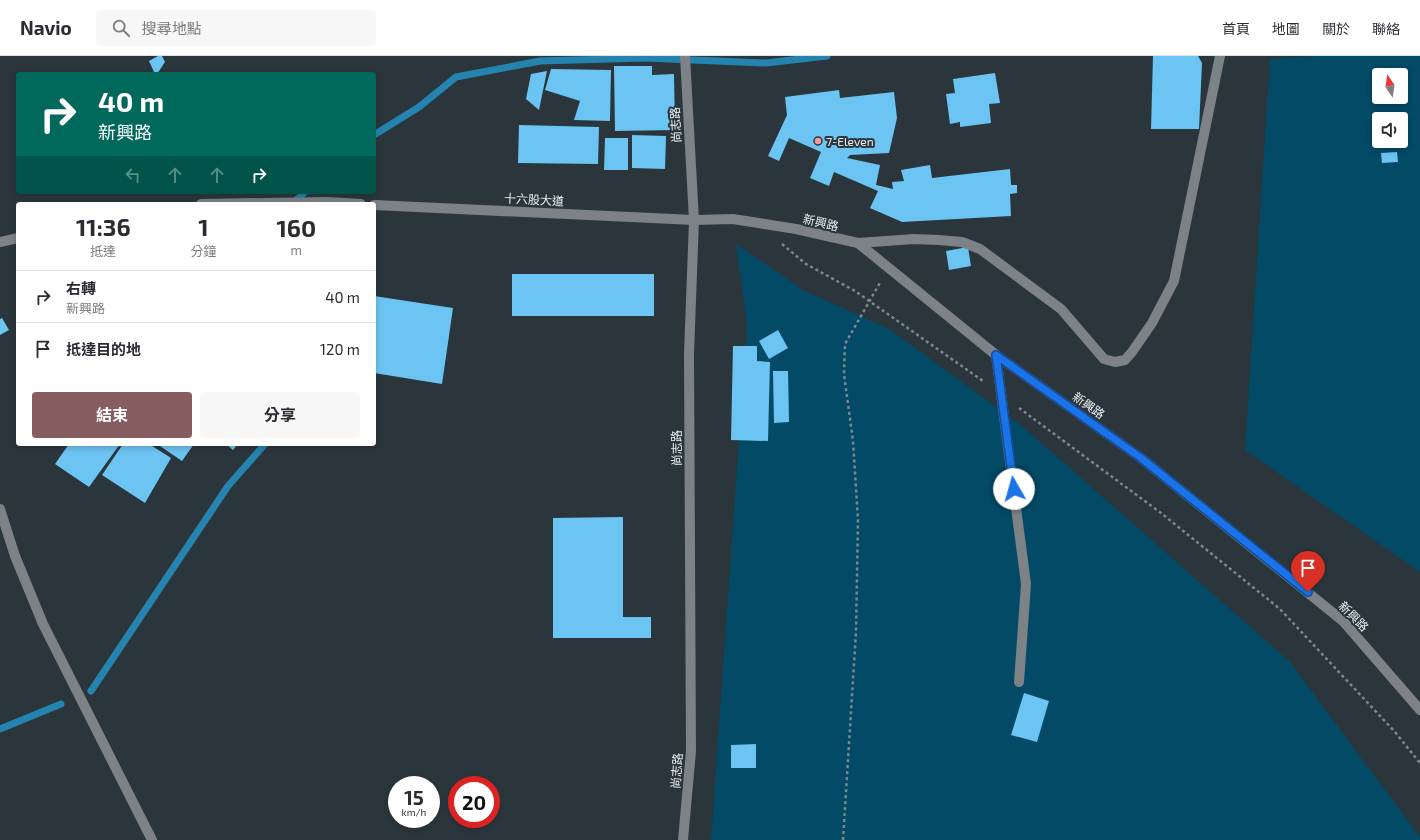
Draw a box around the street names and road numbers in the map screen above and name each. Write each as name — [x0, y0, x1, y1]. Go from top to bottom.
street label: 尚志路 — [667, 107, 683, 143]
street label: 十六股大道 — [504, 190, 564, 208]
street label: 新興路 — [802, 211, 840, 233]
street label: 新興路 — [1070, 389, 1108, 421]
street label: 尚志路 — [669, 430, 683, 466]
street label: 新興路 — [1336, 598, 1372, 634]
street label: 尚志路 — [668, 753, 684, 789]

